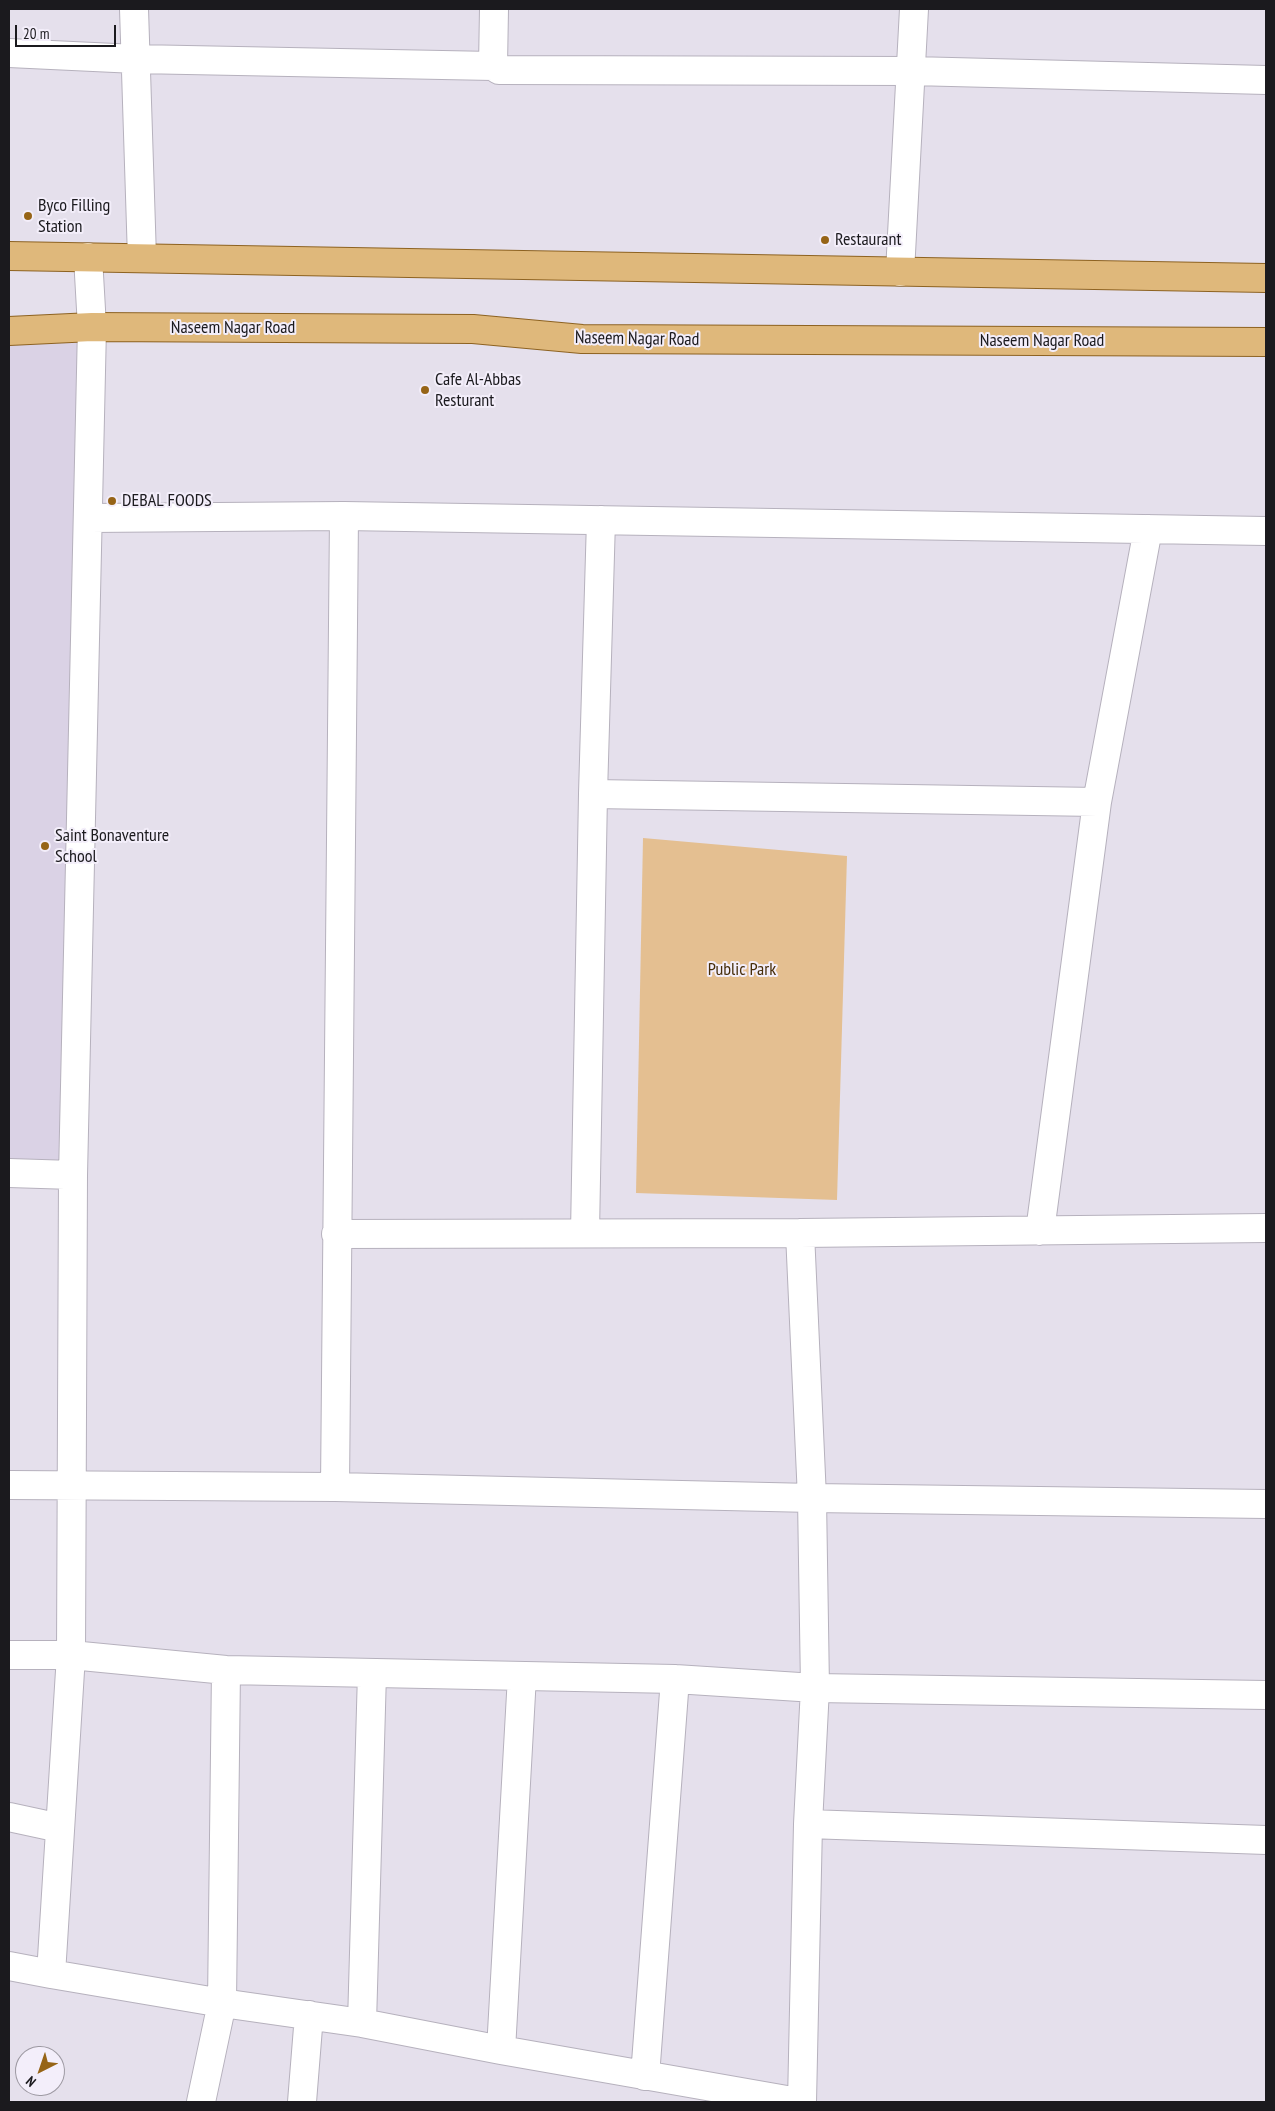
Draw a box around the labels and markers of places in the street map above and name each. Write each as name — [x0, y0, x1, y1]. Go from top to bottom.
place label: Byco Filling Station — [38, 195, 110, 238]
marker: Byco Filling Station — [22, 210, 34, 222]
place label: Restaurant — [835, 229, 901, 251]
marker: Restaurant — [819, 234, 831, 246]
place label: Cafe Al-Abbas Resturant — [435, 369, 521, 412]
marker: Cafe Al-Abbas Resturant — [419, 384, 431, 396]
place label: DEBAL FOODS — [122, 490, 212, 512]
marker: DEBAL FOODS — [106, 495, 118, 507]
place label: Saint Bonaventure School — [55, 825, 169, 868]
marker: Saint Bonaventure School — [39, 840, 51, 852]

